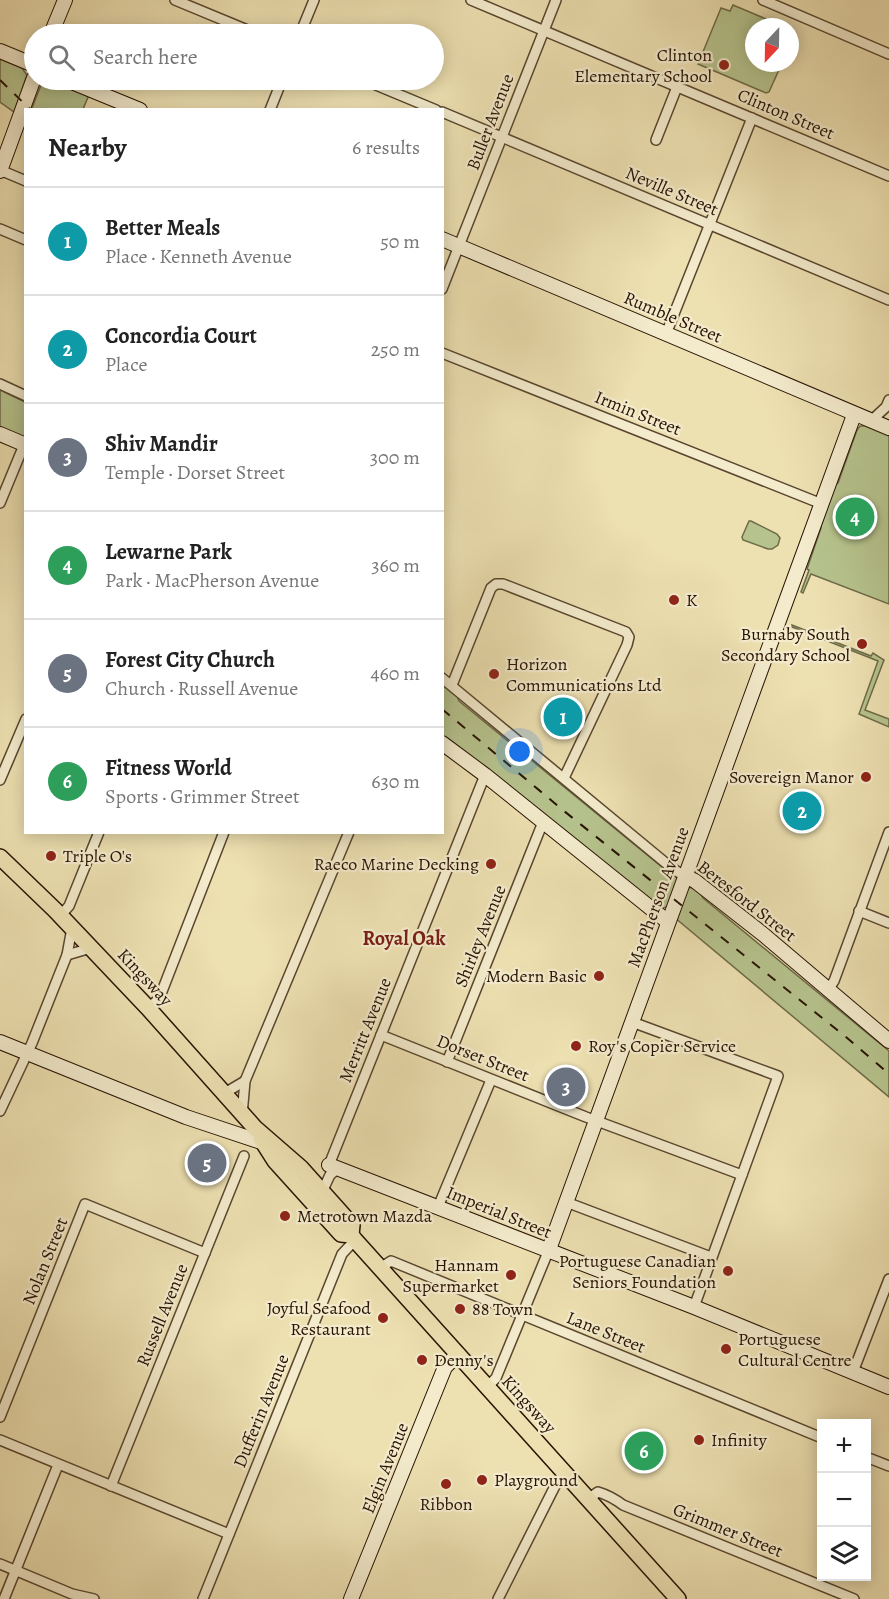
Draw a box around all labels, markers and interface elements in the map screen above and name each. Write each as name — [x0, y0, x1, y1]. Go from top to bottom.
north arrow — [745, 18, 799, 72]
search box — [24, 24, 444, 90]
icon: search — [45, 41, 78, 74]
text: Search here — [93, 42, 198, 72]
place label: Clinton Elementary School — [574, 43, 713, 88]
marker: Clinton Elementary School — [717, 58, 731, 72]
street label: Buller Avenue — [461, 70, 519, 174]
street label: Clinton Street — [734, 83, 838, 145]
text: Nearby — [48, 130, 127, 165]
text: 6 results — [352, 134, 420, 161]
street label: Neville Street — [622, 161, 722, 221]
text: Better Meals — [105, 213, 220, 243]
text: 1 — [64, 228, 71, 255]
text: 50 m — [380, 228, 420, 255]
text: Place · Kenneth Avenue — [105, 243, 292, 270]
street label: Rumble Street — [620, 286, 726, 349]
text: Concordia Court — [105, 321, 257, 351]
text: 2 — [63, 336, 72, 363]
text: 250 m — [371, 336, 420, 363]
text: Place — [105, 351, 147, 378]
street label: Irmin Street — [591, 385, 685, 441]
text: Shiv Mandir — [105, 429, 218, 459]
text: 3 — [63, 444, 72, 471]
text: 300 m — [370, 444, 420, 471]
text: Temple · Dorset Street — [105, 459, 285, 486]
pin: 4 — [836, 494, 874, 540]
text: Lewarne Park — [105, 537, 232, 567]
text: 4 — [63, 552, 72, 579]
text: 360 m — [371, 552, 420, 579]
text: Park · MacPherson Avenue — [105, 567, 319, 594]
place label: K — [686, 588, 698, 612]
marker: K — [667, 593, 681, 607]
place label: Burnaby South Secondary School — [721, 622, 851, 667]
marker: Burnaby South Secondary School — [855, 637, 869, 651]
text: Forest City Church — [105, 645, 275, 675]
place label: Horizon Communications Ltd — [506, 652, 662, 697]
text: 5 — [63, 660, 72, 687]
text: 460 m — [370, 660, 420, 687]
marker: Horizon Communications Ltd — [487, 667, 501, 681]
text: Church · Russell Avenue — [105, 675, 298, 702]
pin: 1 — [544, 694, 582, 740]
your location — [505, 737, 534, 766]
text: Fitness World — [105, 753, 232, 783]
place label: Sovereign Manor — [729, 765, 854, 789]
text: 6 — [63, 768, 72, 795]
text: 630 m — [371, 768, 420, 795]
marker: Sovereign Manor — [859, 770, 873, 784]
text: Sports · Grimmer Street — [105, 783, 300, 810]
pin: 2 — [782, 788, 822, 834]
street label: MacPherson Avenue — [621, 823, 695, 971]
place label: Triple O's — [63, 844, 132, 868]
marker: Triple O's — [44, 849, 58, 863]
place label: Raeco Marine Decking — [314, 852, 479, 876]
street label: Beresford Street — [693, 855, 801, 947]
marker: Raeco Marine Decking — [484, 857, 498, 871]
street label: Shirley Avenue — [449, 881, 511, 991]
district label: Royal Oak — [362, 925, 446, 952]
street label: Kingsway — [112, 943, 179, 1012]
place label: Modern Basic — [486, 964, 587, 988]
marker: Modern Basic — [592, 969, 606, 983]
street label: Merritt Avenue — [333, 974, 397, 1086]
street label: Dorset Street — [433, 1029, 533, 1087]
place label: Roy's Copier Service — [588, 1034, 736, 1058]
marker: Roy's Copier Service — [569, 1039, 583, 1053]
pin: 3 — [546, 1064, 586, 1110]
pin: 5 — [188, 1140, 226, 1186]
street label: Imperial Street — [443, 1180, 555, 1244]
place label: Metrotown Mazda — [297, 1204, 433, 1228]
marker: Metrotown Mazda — [278, 1209, 292, 1223]
street label: Nolan Street — [17, 1214, 73, 1308]
place label: Portuguese Canadian Seniors Foundation — [559, 1249, 716, 1294]
place label: Hannam Supermarket — [402, 1253, 499, 1298]
street label: Russell Avenue — [131, 1260, 193, 1370]
marker: Portuguese Canadian Seniors Foundation — [721, 1264, 735, 1278]
marker: Hannam Supermarket — [504, 1268, 518, 1282]
place label: Joyful Seafood Restaurant — [267, 1296, 371, 1341]
place label: 88 Town — [472, 1297, 533, 1321]
marker: 88 Town — [453, 1302, 467, 1316]
street label: Lane Street — [563, 1305, 649, 1359]
marker: Joyful Seafood Restaurant — [376, 1311, 390, 1325]
place label: Portuguese Cultural Centre — [738, 1327, 852, 1372]
marker: Portuguese Cultural Centre — [719, 1342, 733, 1356]
place label: Denny's — [434, 1348, 494, 1372]
street label: Dufferin Avenue — [227, 1351, 295, 1471]
marker: Denny's — [415, 1353, 429, 1367]
street label: Kingsway — [496, 1370, 562, 1439]
street label: Elgin Avenue — [356, 1419, 414, 1517]
map controls — [817, 1419, 871, 1581]
button: + — [817, 1419, 871, 1473]
pin: 6 — [624, 1428, 664, 1474]
place label: Infinity — [711, 1428, 768, 1452]
marker: Infinity — [692, 1433, 706, 1447]
place label: Playground — [494, 1468, 578, 1492]
marker: Playground — [475, 1473, 489, 1487]
button: − — [817, 1473, 871, 1527]
marker: Ribbon — [439, 1477, 453, 1491]
place label: Ribbon — [419, 1492, 473, 1516]
street label: Grimmer Street — [670, 1497, 786, 1563]
button: layers — [817, 1527, 871, 1581]

